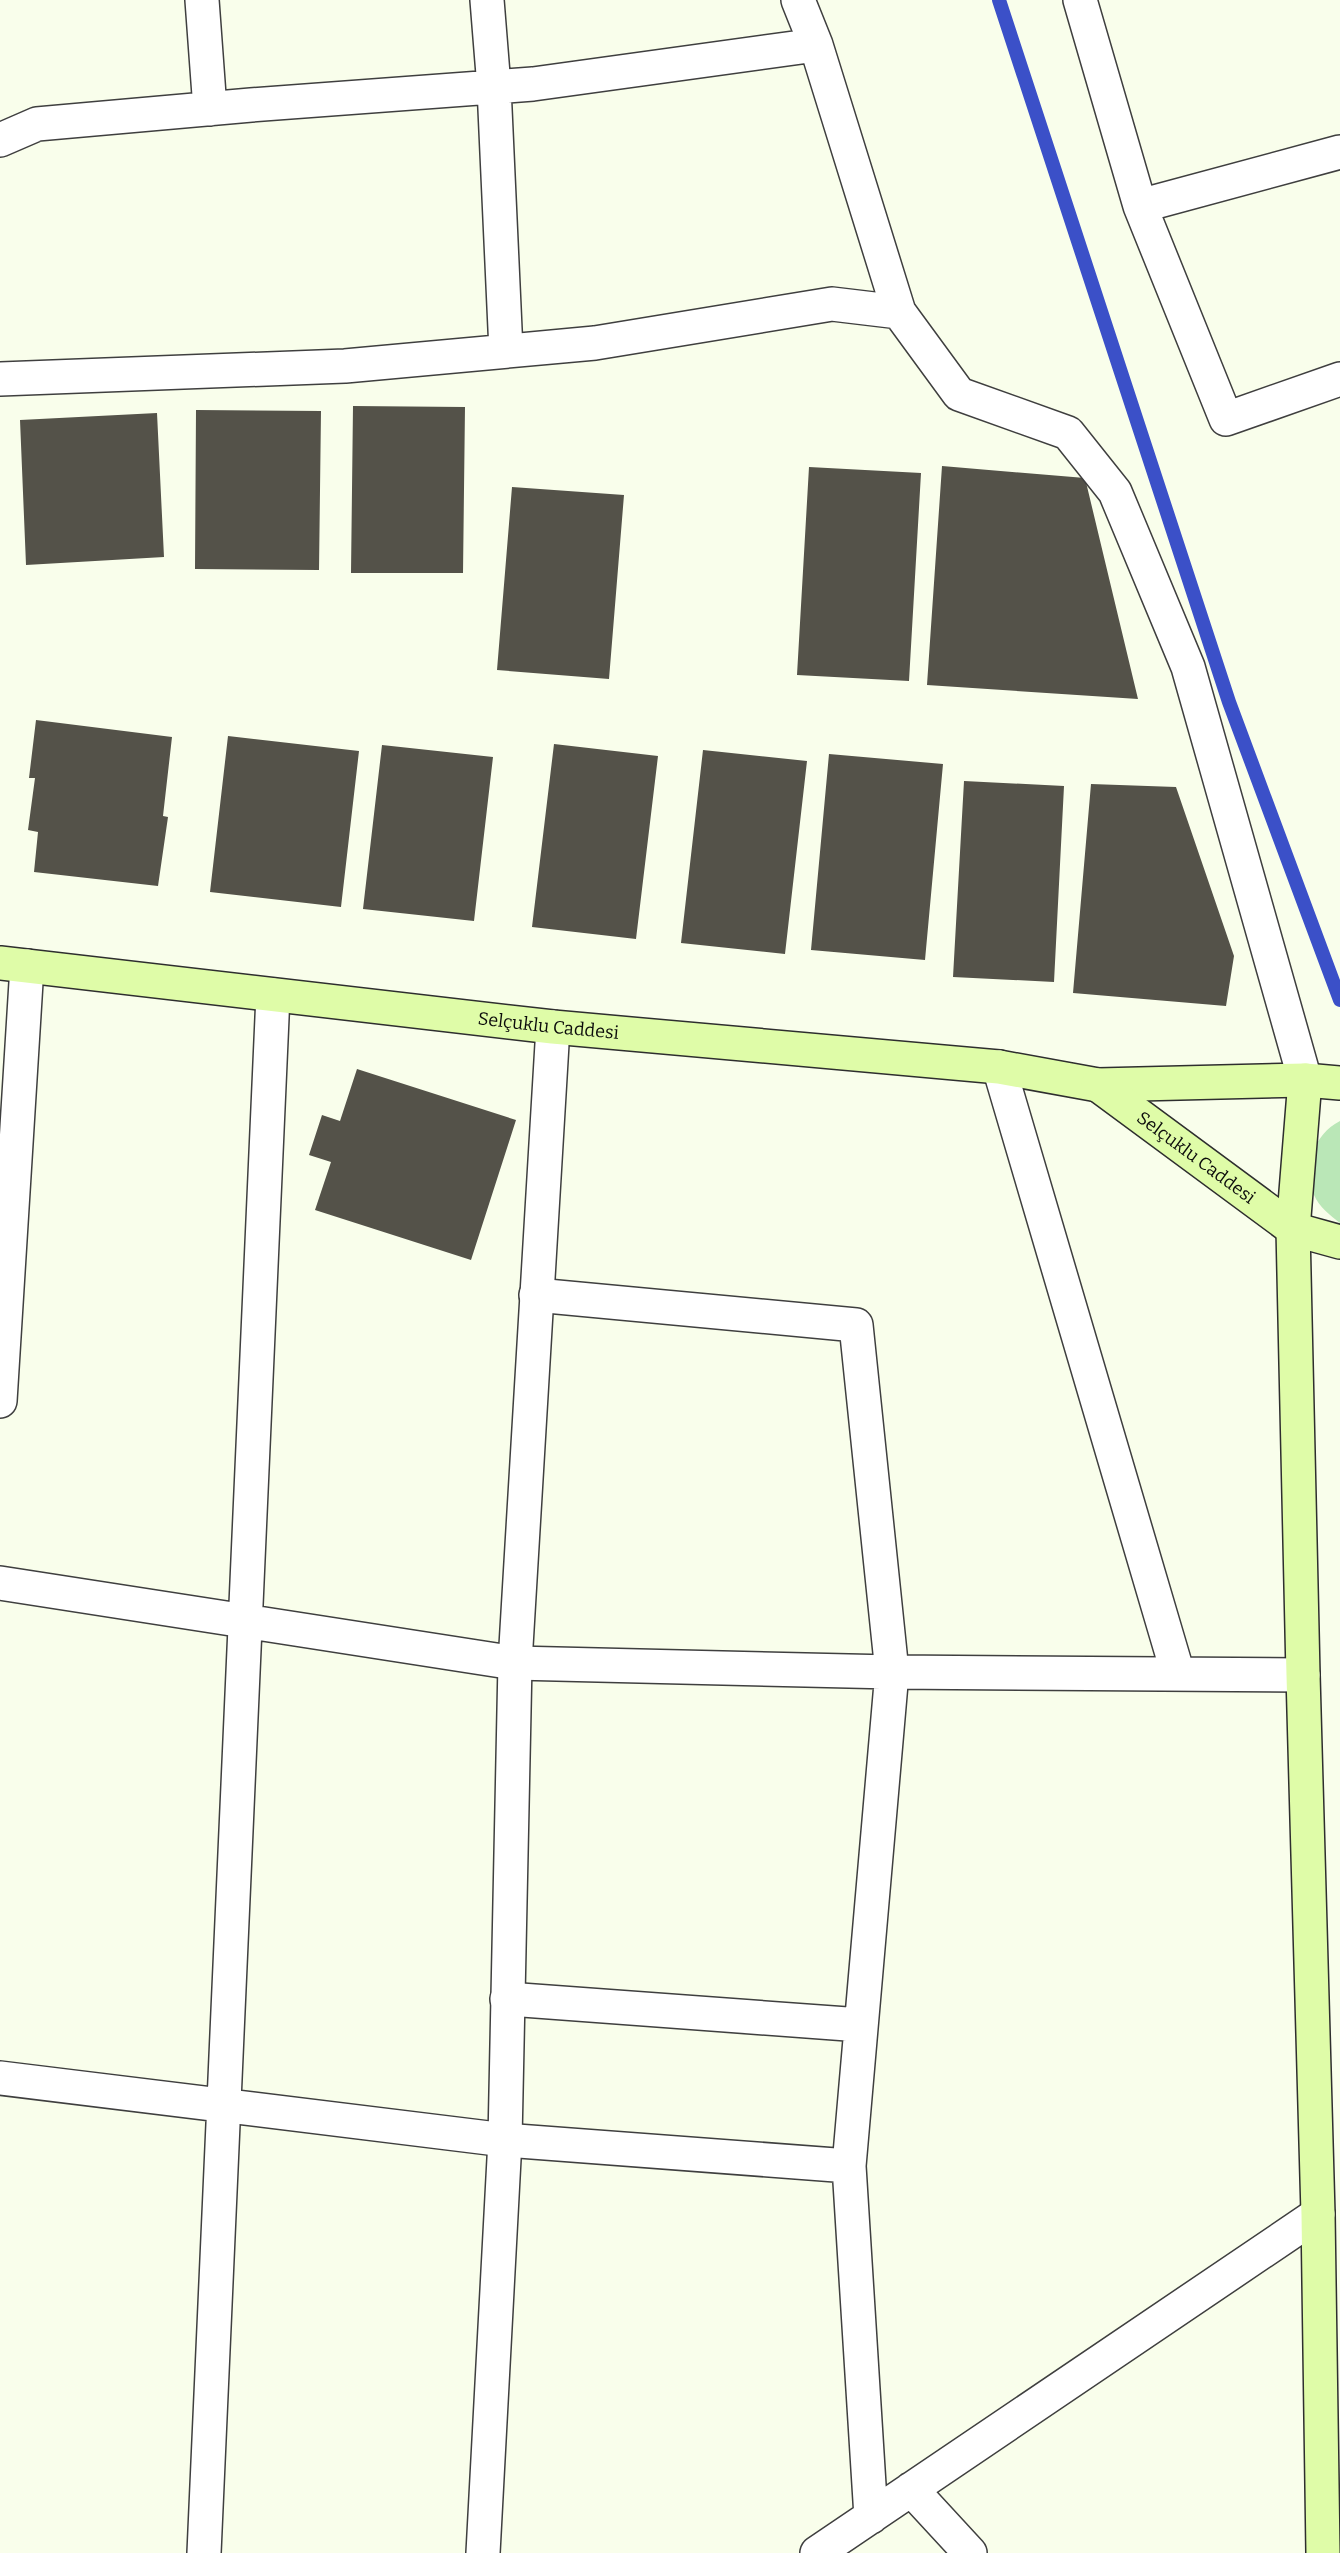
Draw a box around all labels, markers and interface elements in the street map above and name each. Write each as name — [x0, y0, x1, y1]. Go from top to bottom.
street label: Selçuklu Caddesi — [477, 1007, 620, 1044]
street label: Selçuklu Caddesi — [1133, 1106, 1260, 1208]

